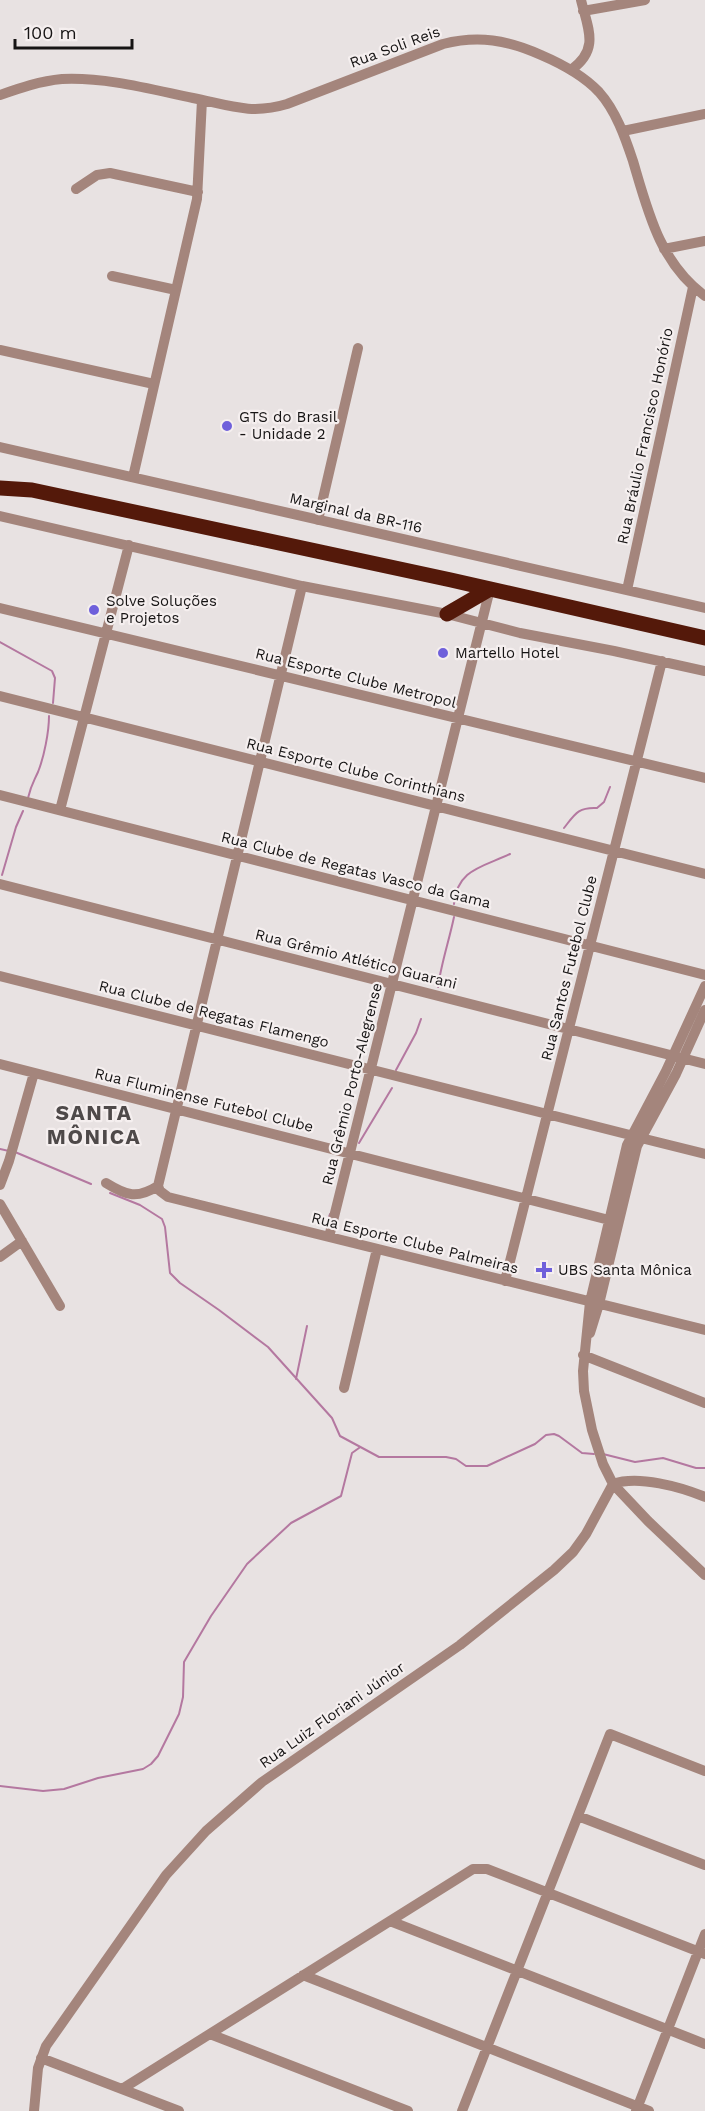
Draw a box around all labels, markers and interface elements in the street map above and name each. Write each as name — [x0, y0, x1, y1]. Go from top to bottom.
scale bar — [15, 12, 132, 50]
text: 100 m — [24, 22, 77, 43]
street label: Rua Soli Reis — [347, 22, 443, 72]
street label: Rua Bráulio Francisco Honório — [613, 326, 677, 546]
place label: GTS do Brasil - Unidade 2 — [239, 408, 338, 443]
marker: GTS do Brasil - Unidade 2 — [220, 419, 234, 433]
street label: Marginal da BR-116 — [288, 489, 424, 537]
place label: Solve Soluções e Projetos — [106, 592, 217, 627]
marker: Solve Soluções e Projetos — [87, 603, 101, 617]
street label: Rua Esporte Clube Metropol — [254, 644, 459, 712]
place label: Martello Hotel — [455, 644, 560, 662]
marker: Martello Hotel — [436, 646, 450, 660]
street label: Rua Esporte Clube Corinthians — [245, 734, 467, 806]
street label: Rua Clube de Regatas Vasco da Gama — [219, 828, 493, 912]
street label: Rua Santos Futebol Clube — [537, 874, 601, 1062]
street label: Rua Grêmio Atlético Guarani — [253, 925, 459, 993]
street label: Rua Clube de Regatas Flamengo — [97, 977, 331, 1051]
street label: Rua Grêmio Porto-Alegrense — [318, 981, 386, 1187]
street label: Rua Fluminense Futebol Clube — [93, 1064, 315, 1136]
district label: SANTA MÔNICA — [47, 1100, 141, 1149]
street label: Rua Esporte Clube Palmeiras — [310, 1209, 520, 1277]
marker: UBS Santa Mônica — [535, 1261, 553, 1279]
place label: UBS Santa Mônica — [558, 1261, 692, 1279]
street label: Rua Luiz Floriani Júnior — [256, 1658, 408, 1772]

